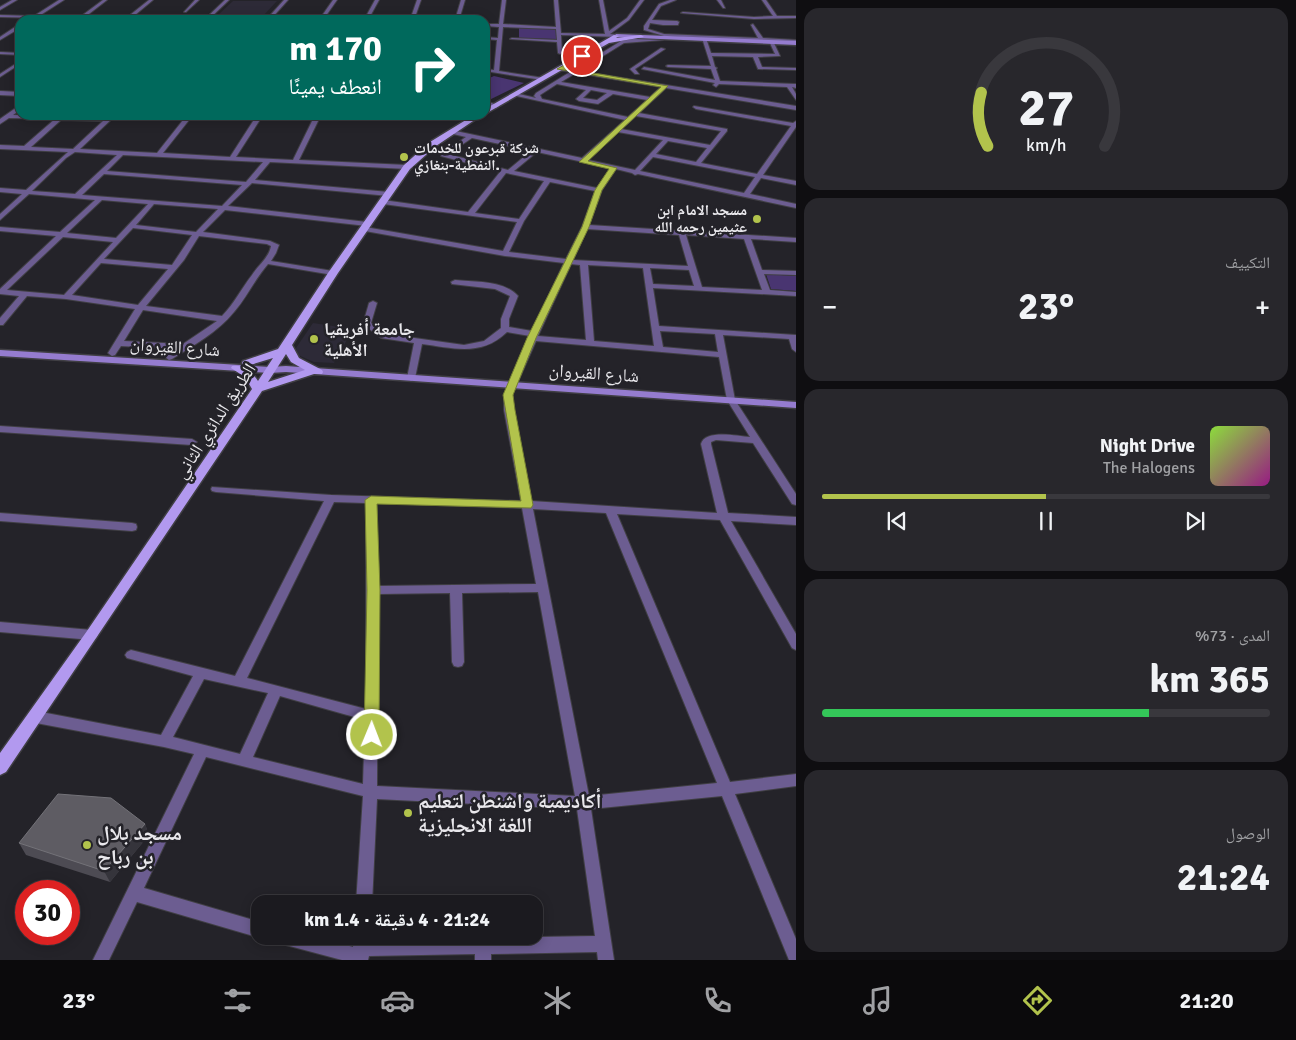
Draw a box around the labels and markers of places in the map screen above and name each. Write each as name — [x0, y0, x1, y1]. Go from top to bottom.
pin — [561, 35, 603, 77]
place label: شركة قبرعون للخدمات النفطية-بنغازي. — [414, 139, 539, 177]
marker: شركة قبرعون للخدمات النفطية-بنغازي. — [398, 151, 410, 163]
place label: مسجد الامام ابن عثيمين رحمه الله — [655, 201, 747, 236]
marker: مسجد الامام ابن عثيمين رحمه الله — [751, 213, 763, 225]
place label: جامعة أفريقيا الأهلية — [324, 318, 415, 361]
marker: جامعة أفريقيا الأهلية — [308, 333, 320, 345]
place label: أكاديمية واشنطن لتعليم اللغة الانجليزية — [418, 787, 601, 838]
marker: أكاديمية واشنطن لتعليم اللغة الانجليزية — [402, 807, 414, 819]
place label: مسجد بلال بن رباح — [97, 820, 182, 870]
marker: مسجد بلال بن رباح — [81, 839, 93, 851]

